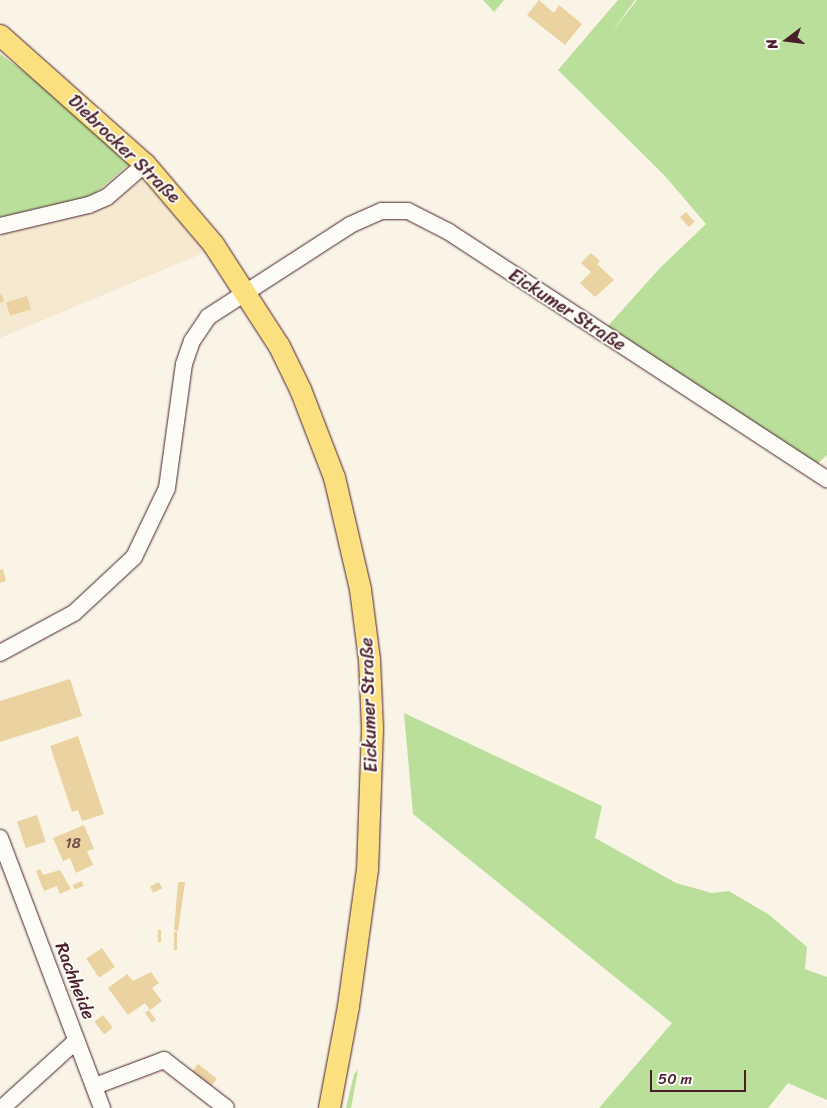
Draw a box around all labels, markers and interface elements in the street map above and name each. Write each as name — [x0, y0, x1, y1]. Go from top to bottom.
north arrow — [762, 15, 812, 65]
text: N — [759, 36, 785, 52]
street label: Diebrocker Straße — [63, 90, 185, 208]
street label: Eickumer Straße — [505, 264, 629, 356]
street label: Eickumer Straße — [356, 637, 382, 773]
house number: 18 — [65, 835, 81, 853]
street label: Rachheide — [50, 939, 100, 1023]
scale bar — [652, 1060, 748, 1092]
text: 50 m — [658, 1066, 692, 1092]

